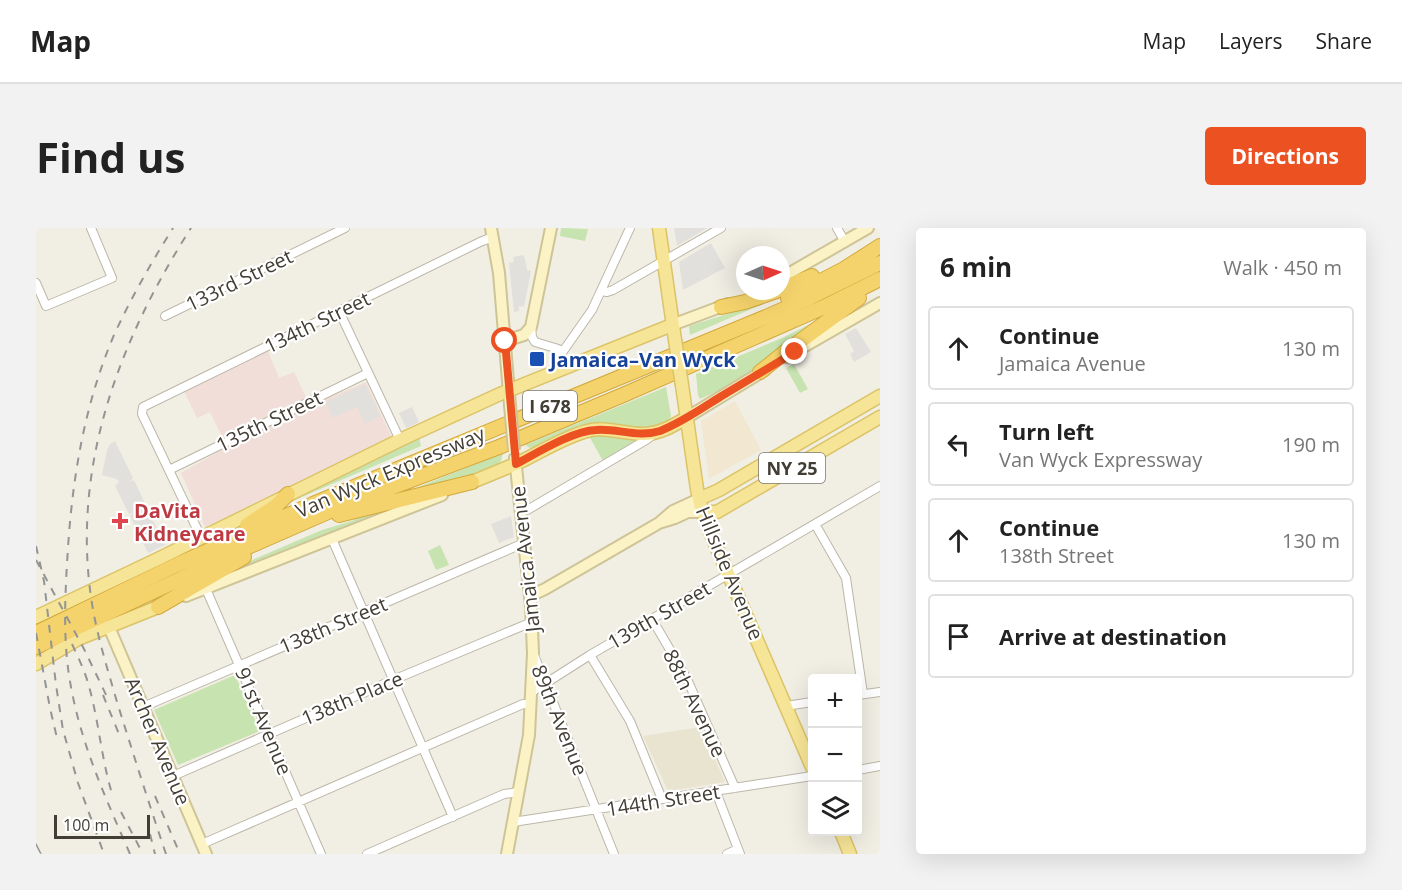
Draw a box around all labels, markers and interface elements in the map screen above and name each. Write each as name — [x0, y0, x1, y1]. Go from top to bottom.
text: Map — [30, 22, 91, 60]
text: Map — [1143, 27, 1186, 55]
text: Layers — [1219, 27, 1283, 55]
text: Share — [1316, 27, 1372, 55]
button: Directions — [1205, 127, 1366, 185]
text: Find us — [36, 128, 185, 185]
street label: 133rd Street — [181, 242, 297, 318]
north arrow — [736, 246, 790, 300]
text: 6 min — [940, 249, 1012, 285]
text: Walk · 450 m — [1223, 254, 1342, 281]
street label: 134th Street — [260, 285, 374, 359]
text: Continue — [999, 320, 1099, 350]
route start — [491, 327, 517, 353]
icon: ahead — [942, 332, 975, 365]
text: 130 m — [1282, 335, 1340, 362]
route end — [781, 338, 807, 364]
place label: Jamaica–Van Wyck — [548, 346, 736, 373]
marker: Jamaica–Van Wyck — [528, 350, 546, 368]
text: Jamaica Avenue — [999, 350, 1146, 377]
street label: 135th Street — [212, 384, 326, 458]
road number: I 678 — [523, 391, 577, 421]
text: Turn left — [999, 416, 1094, 446]
street label: Van Wyck Expressway — [291, 419, 490, 524]
icon: left — [942, 428, 975, 461]
text: 190 m — [1282, 431, 1340, 458]
text: Van Wyck Expressway — [999, 446, 1202, 473]
road number: NY 25 — [759, 453, 825, 483]
street label: Jamaica Avenue — [504, 485, 546, 635]
place label: DaVita Kidneycare — [134, 497, 246, 547]
street label: Hillside Avenue — [690, 502, 770, 644]
marker: DaVita Kidneycare — [111, 512, 129, 530]
text: Continue — [999, 512, 1099, 542]
icon: ahead — [942, 524, 975, 557]
text: 130 m — [1282, 527, 1340, 554]
text: 138th Street — [999, 542, 1114, 569]
street label: 139th Street — [603, 575, 715, 655]
street label: 138th Street — [275, 590, 391, 660]
icon: arrive — [942, 620, 975, 653]
text: Arrive at destination — [999, 621, 1227, 651]
street label: 88th Avenue — [657, 644, 733, 762]
street label: 89th Avenue — [526, 661, 594, 779]
street label: 91st Avenue — [229, 663, 299, 779]
street label: 138th Place — [297, 664, 407, 732]
street label: Archer Avenue — [119, 673, 197, 809]
map controls — [808, 674, 862, 836]
button: + — [808, 674, 862, 728]
button: − — [808, 728, 862, 782]
street label: 144th Street — [604, 778, 722, 822]
button: layers — [808, 782, 862, 836]
scale bar — [54, 812, 150, 840]
text: 100 m — [63, 814, 109, 836]

